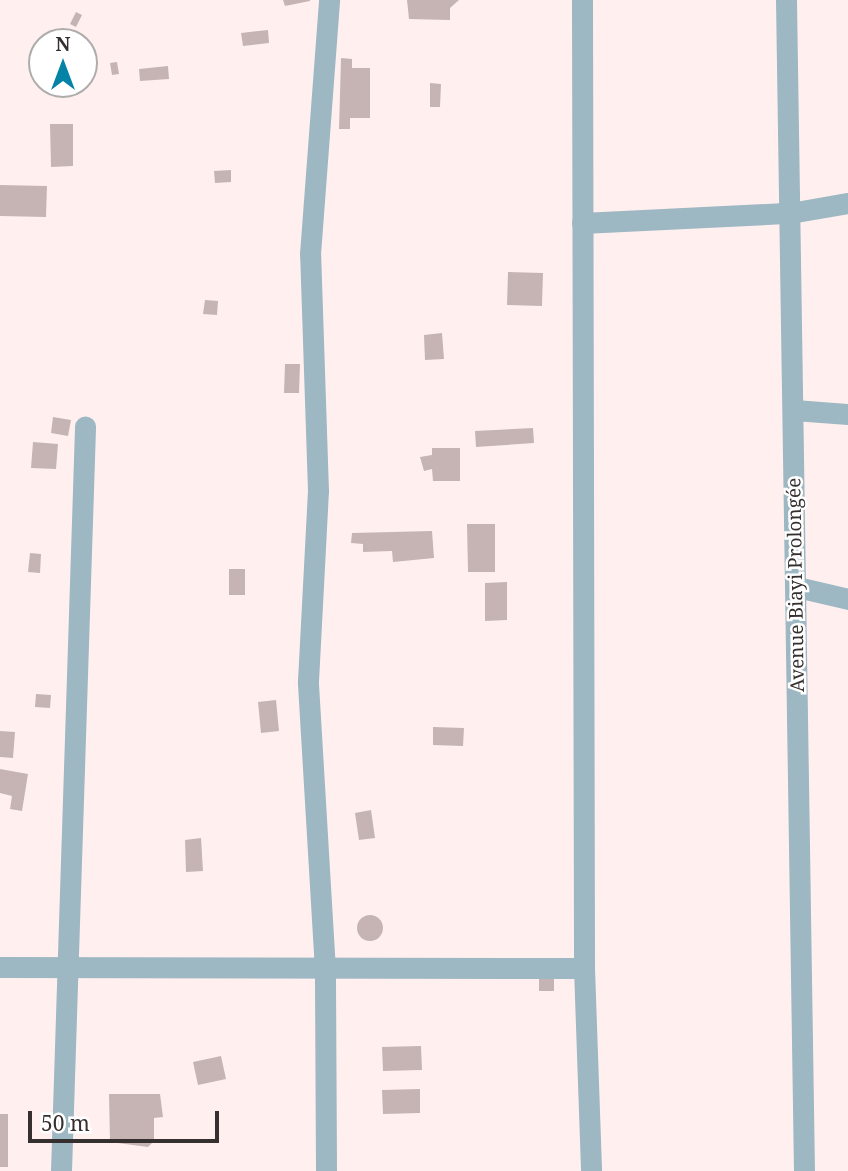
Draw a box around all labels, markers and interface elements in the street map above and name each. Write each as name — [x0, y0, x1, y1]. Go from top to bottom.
north arrow — [28, 28, 98, 98]
text: N — [56, 31, 70, 57]
street label: Avenue Biayi Prolongée — [783, 478, 809, 692]
scale bar — [32, 1098, 222, 1142]
text: 50 m — [41, 1109, 90, 1137]

